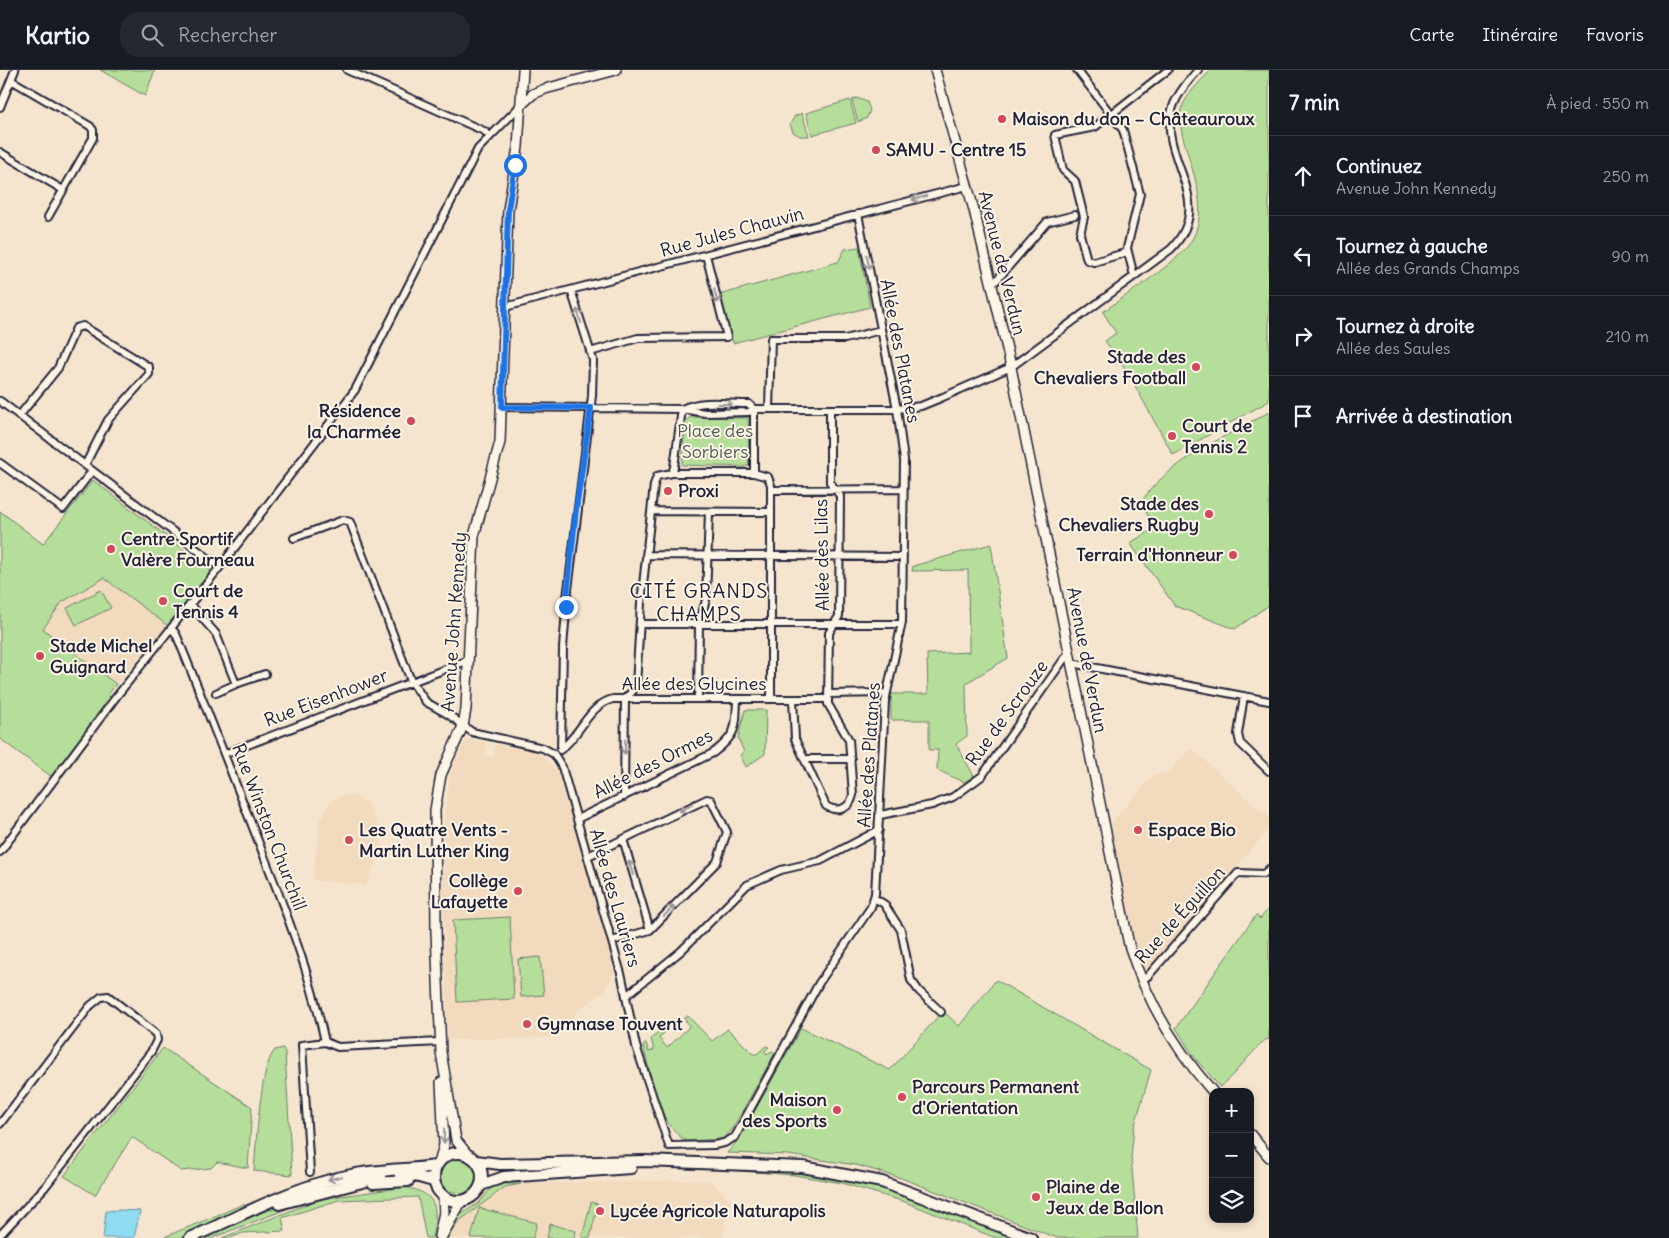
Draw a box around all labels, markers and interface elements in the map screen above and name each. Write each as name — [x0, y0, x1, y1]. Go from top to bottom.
search box — [120, 12, 470, 57]
text: Kartio — [25, 20, 90, 50]
icon: search — [138, 21, 166, 49]
text: Rechercher — [178, 23, 277, 47]
text: Carte — [1409, 23, 1454, 46]
text: Itinéraire — [1482, 23, 1558, 46]
text: Favoris — [1586, 23, 1644, 46]
text: 7 min — [1289, 89, 1340, 116]
text: À pied · 550 m — [1546, 93, 1649, 113]
place label: Maison du don – Châteauroux — [1012, 107, 1255, 130]
marker: Maison du don – Châteauroux — [996, 113, 1008, 125]
place label: SAMU - Centre 15 — [886, 138, 1026, 161]
marker: SAMU - Centre 15 — [870, 144, 882, 156]
route start — [504, 154, 527, 177]
text: Continuez — [1336, 154, 1422, 178]
icon: ahead — [1289, 162, 1317, 190]
text: 250 m — [1603, 166, 1649, 186]
text: Avenue John Kennedy — [1336, 178, 1497, 198]
street label: Avenue de Verdun — [973, 188, 1032, 337]
one-way arrow — [912, 194, 928, 204]
street label: Rue Jules Chauvin — [658, 201, 806, 262]
text: Tournez à gauche — [1336, 234, 1488, 258]
icon: left — [1289, 242, 1317, 270]
text: 90 m — [1611, 246, 1649, 266]
one-way arrow — [863, 254, 873, 270]
text: Allée des Grands Champs — [1336, 258, 1520, 278]
street label: Allée des Platanes — [875, 277, 926, 425]
one-way arrow — [712, 288, 721, 304]
one-way arrow — [573, 308, 583, 324]
text: Tournez à droite — [1336, 314, 1475, 338]
icon: right — [1289, 322, 1317, 350]
text: 210 m — [1606, 326, 1649, 346]
text: Allée des Saules — [1336, 338, 1450, 358]
place label: Stade des Chevaliers Football — [1034, 345, 1186, 389]
marker: Stade des Chevaliers Football — [1190, 361, 1202, 373]
place label: Résidence la Charmée — [307, 399, 401, 443]
one-way arrow — [716, 399, 732, 409]
icon: arrive — [1289, 402, 1317, 430]
text: Arrivée à destination — [1336, 404, 1512, 428]
place label: Court de Tennis 2 — [1182, 414, 1252, 458]
marker: Résidence la Charmée — [405, 415, 417, 427]
park label: Place des Sorbiers — [677, 419, 753, 463]
marker: Court de Tennis 2 — [1166, 430, 1178, 442]
place label: Proxi — [678, 479, 719, 502]
marker: Proxi — [662, 485, 674, 497]
place label: Stade des Chevaliers Rugby — [1059, 492, 1199, 536]
street label: Allée des Lilas — [809, 499, 834, 611]
marker: Stade des Chevaliers Rugby — [1203, 508, 1215, 520]
place label: Centre Sportif Valère Fourneau — [121, 527, 255, 571]
street label: Avenue John Kennedy — [436, 531, 471, 713]
marker: Centre Sportif Valère Fourneau — [105, 543, 117, 555]
place label: Terrain d'Honneur — [1076, 543, 1224, 566]
marker: Terrain d'Honneur — [1227, 549, 1239, 561]
district label: CITÉ GRANDS CHAMPS — [630, 578, 768, 626]
place label: Court de Tennis 4 — [173, 579, 243, 623]
street label: Avenue de Verdun — [1062, 585, 1113, 735]
marker: Court de Tennis 4 — [157, 595, 169, 607]
route end — [555, 596, 578, 619]
place label: Stade Michel Guignard — [50, 634, 152, 678]
marker: Stade Michel Guignard — [34, 650, 46, 662]
street label: Rue de Scrouze — [960, 655, 1053, 770]
street label: Rue Eisenhower — [261, 663, 391, 732]
street label: Allée des Glycines — [622, 672, 766, 695]
street label: Allée des Platanes — [852, 681, 885, 828]
street label: Allée des Ormes — [589, 724, 716, 804]
one-way arrow — [620, 738, 630, 755]
street label: Rue Winston Churchill — [227, 740, 312, 914]
one-way arrow — [679, 803, 694, 813]
place label: Les Quatre Vents - Martin Luther King — [359, 818, 509, 862]
place label: Espace Bio — [1148, 818, 1236, 841]
marker: Espace Bio — [1132, 824, 1144, 836]
street label: Allée des Lauriers — [585, 826, 646, 970]
marker: Les Quatre Vents - Martin Luther King — [343, 834, 355, 846]
one-way arrow — [626, 860, 636, 876]
street label: Rue de Éguillon — [1130, 861, 1230, 968]
place label: Collège Lafayette — [431, 869, 508, 913]
marker: Collège Lafayette — [512, 885, 524, 897]
one-way arrow — [663, 904, 675, 917]
place label: Gymnase Touvent — [537, 1012, 683, 1035]
marker: Gymnase Touvent — [521, 1018, 533, 1030]
place label: Parcours Permanent d'Orientation — [912, 1075, 1080, 1119]
place label: Maison des Sports — [742, 1088, 828, 1132]
map controls — [1209, 1088, 1254, 1223]
button: + — [1209, 1088, 1254, 1133]
marker: Parcours Permanent d'Orientation — [896, 1091, 908, 1103]
marker: Maison des Sports — [831, 1104, 843, 1116]
one-way arrow — [439, 1128, 449, 1144]
button: − — [1209, 1133, 1254, 1178]
one-way arrow — [328, 1174, 344, 1184]
place label: Plaine de Jeux de Ballon — [1046, 1175, 1164, 1219]
button: layers — [1209, 1178, 1254, 1223]
marker: Plaine de Jeux de Ballon — [1030, 1191, 1042, 1203]
place label: Lycée Agricole Naturapolis — [610, 1199, 826, 1222]
marker: Lycée Agricole Naturapolis — [594, 1205, 606, 1217]

